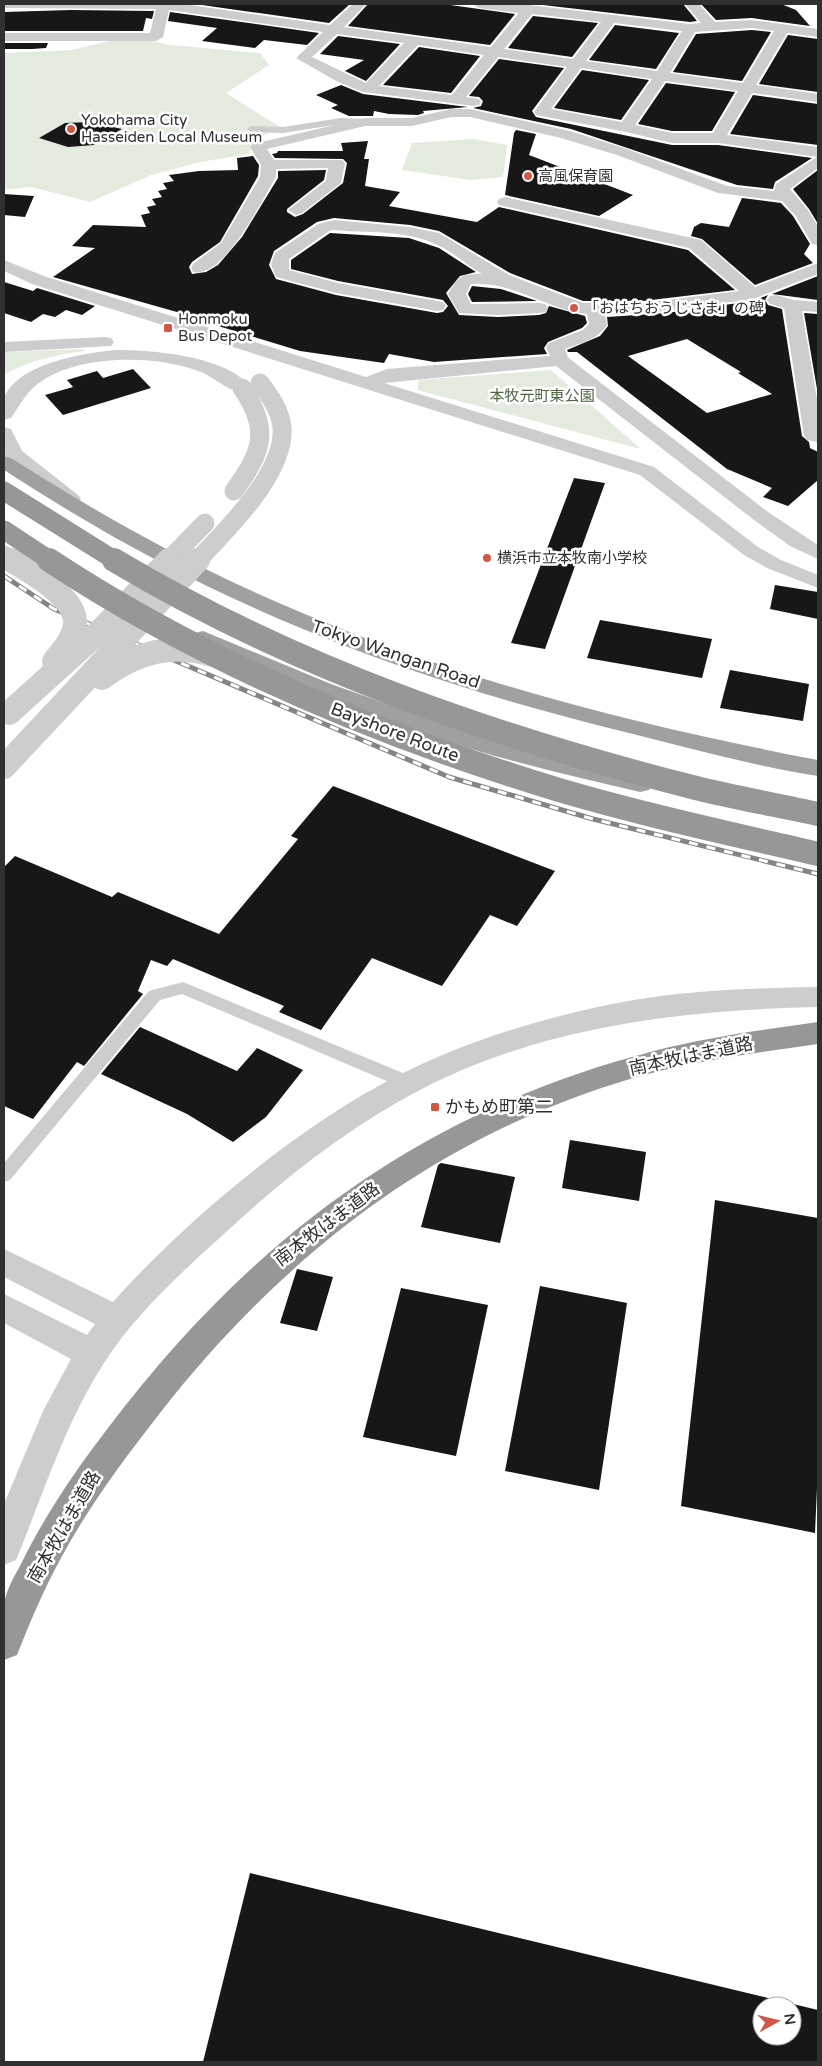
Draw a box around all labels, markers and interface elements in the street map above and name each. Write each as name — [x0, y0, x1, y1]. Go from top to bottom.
place label: Yokohama City Hasseiden Local Museum — [81, 111, 262, 146]
marker: Yokohama City Hasseiden Local Museum — [65, 123, 77, 135]
place label: 高風保育園 — [538, 167, 613, 185]
marker: 高風保育園 — [522, 170, 534, 182]
place label: 「おはちおうじさま」の碑 — [584, 299, 764, 317]
marker: 「おはちおうじさま」の碑 — [568, 302, 580, 314]
place label: Honmoku Bus Depot — [178, 310, 253, 345]
marker: Honmoku Bus Depot — [162, 322, 174, 334]
park label: 本牧元町東公園 — [489, 387, 595, 405]
place label: 横浜市立本牧南小学校 — [497, 549, 647, 567]
marker: 横浜市立本牧南小学校 — [481, 552, 493, 564]
street label: Tokyo Wangan Road — [309, 615, 483, 693]
street label: Bayshore Route — [328, 697, 462, 767]
street label: 南本牧はま道路 — [627, 1032, 755, 1080]
place label: かもめ町第二 — [445, 1096, 553, 1118]
marker: かもめ町第二 — [429, 1101, 441, 1113]
street label: 南本牧はま道路 — [270, 1177, 384, 1271]
street label: 南本牧はま道路 — [23, 1467, 105, 1587]
north arrow — [752, 1996, 802, 2046]
text: N — [780, 2013, 799, 2026]

